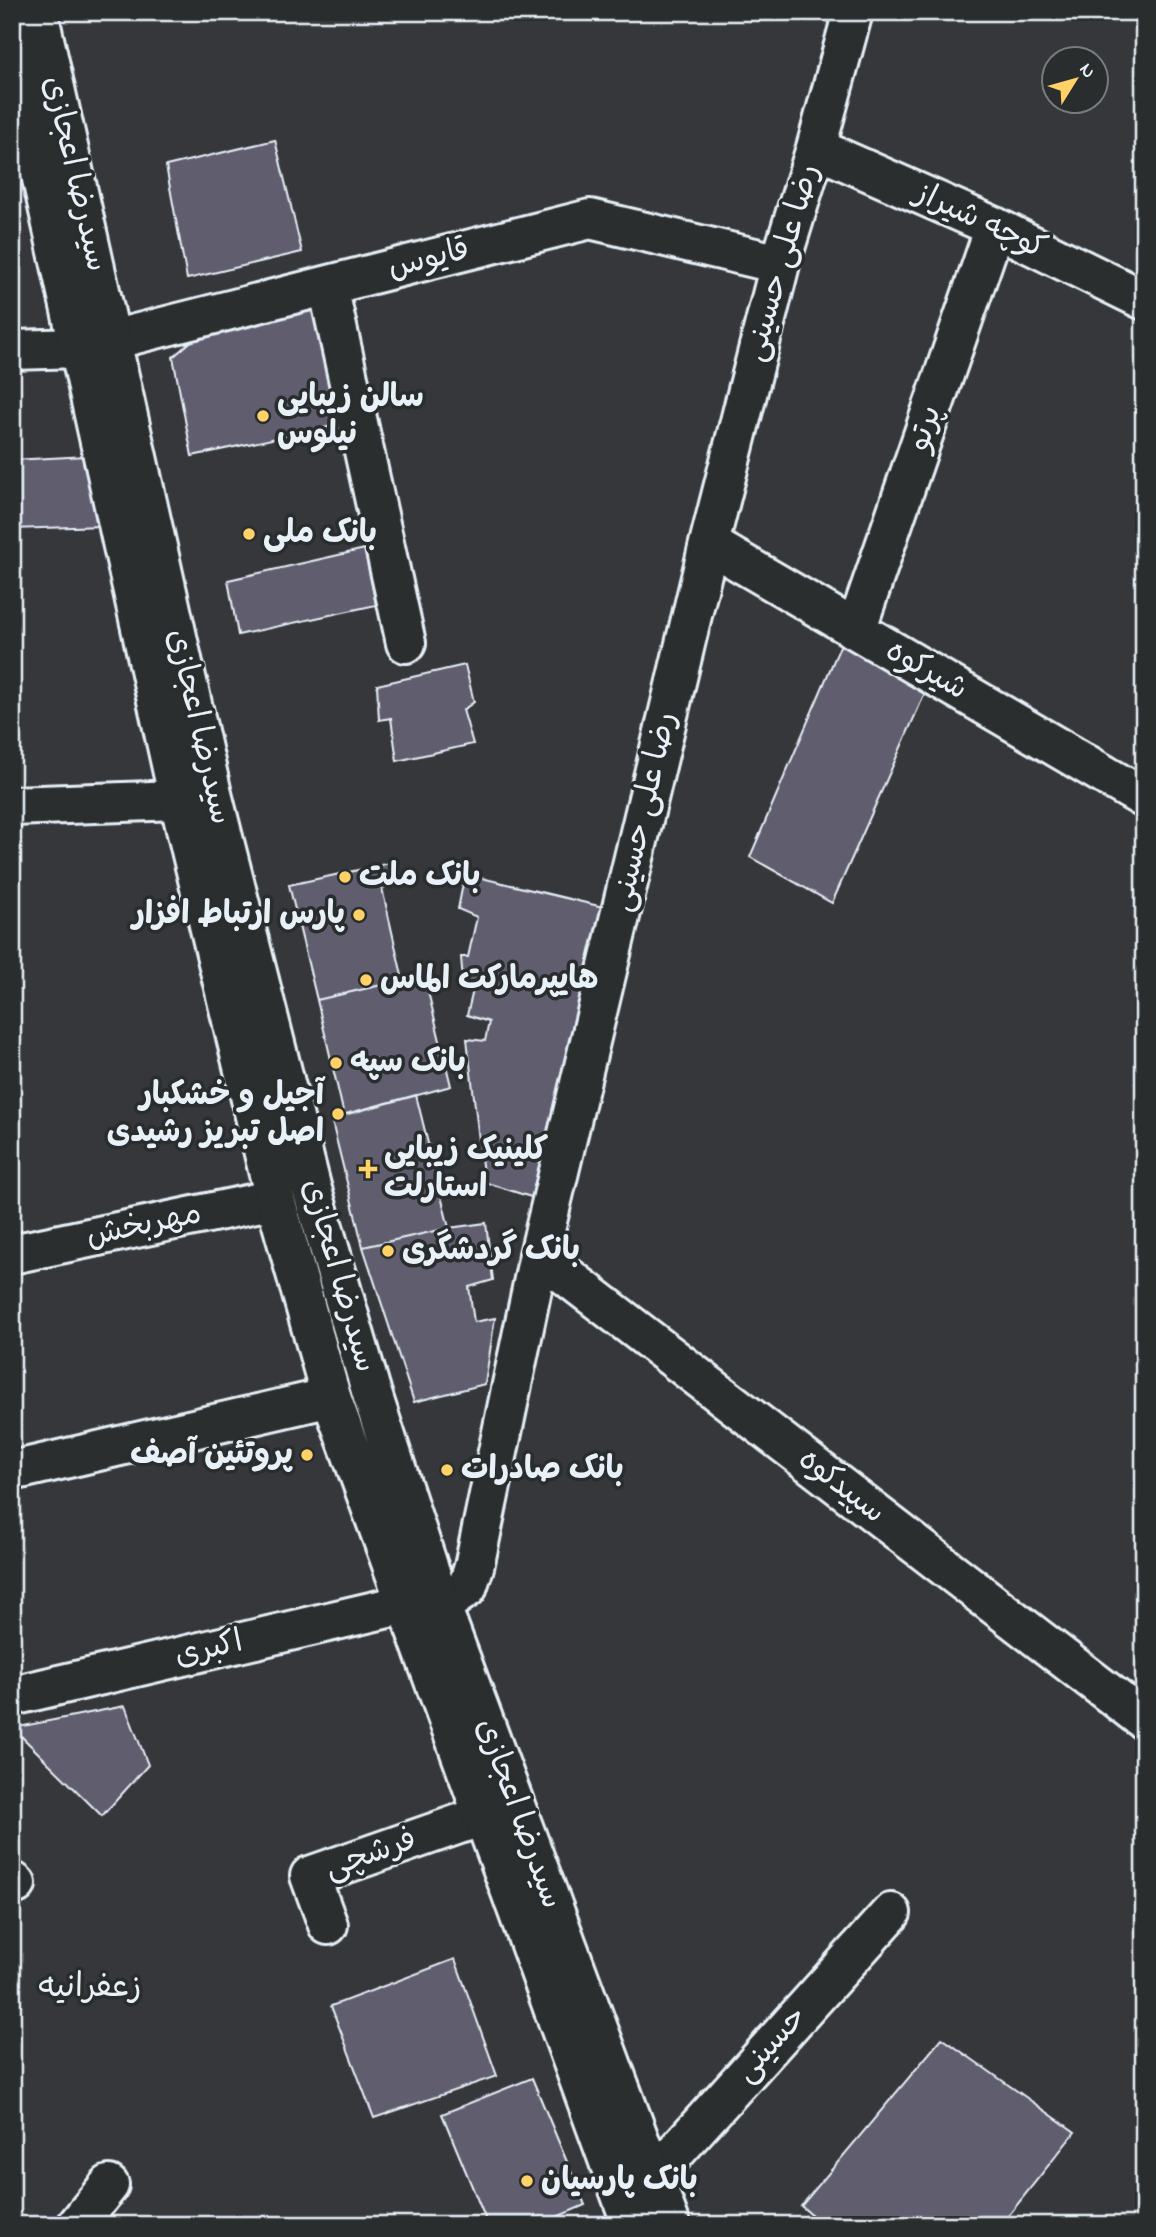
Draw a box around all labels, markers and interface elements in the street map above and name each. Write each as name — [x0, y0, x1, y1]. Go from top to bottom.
north arrow — [1040, 46, 1110, 116]
text: N — [1072, 58, 1101, 85]
street label: سیدرضا اعجازی — [29, 72, 119, 276]
street label: رضا علی حسینی — [732, 159, 834, 367]
street label: کوچه شیراز — [903, 170, 1054, 273]
street label: قایوس — [383, 227, 475, 293]
place label: سالن زیبایی نیلوس — [277, 375, 424, 459]
street label: پرتو — [896, 399, 956, 460]
marker: سالن زیبایی نیلوس — [255, 408, 271, 424]
place label: بانک ملی — [263, 511, 377, 558]
marker: بانک ملی — [241, 526, 257, 542]
street label: سیدرضا اعجازی — [153, 625, 243, 829]
street label: شیرکوه — [876, 629, 976, 713]
street label: رضا علی حسینی — [599, 708, 691, 916]
place label: بانک ملت — [359, 854, 480, 901]
marker: بانک ملت — [337, 869, 353, 885]
place label: پارس ارتباط افزار — [129, 892, 346, 939]
marker: پارس ارتباط افزار — [351, 907, 367, 923]
place label: هایپرمارکت الماس — [380, 957, 598, 1004]
marker: هایپرمارکت الماس — [358, 972, 374, 988]
place label: بانک سپه — [350, 1040, 466, 1087]
marker: بانک سپه — [328, 1055, 344, 1071]
place label: آجیل و خشکبار اصل تبریز رشیدی — [107, 1073, 326, 1157]
marker: آجیل و خشکبار اصل تبریز رشیدی — [330, 1106, 346, 1122]
place label: کلینیک زیبایی استارلت — [384, 1128, 548, 1212]
marker: کلینیک زیبایی استارلت — [358, 1159, 378, 1179]
street label: سیدرضا اعجازی — [288, 1174, 388, 1378]
street label: مهربخش — [82, 1191, 206, 1261]
place label: بانک گردشگری — [402, 1228, 580, 1275]
marker: بانک گردشگری — [380, 1243, 396, 1259]
place label: پروتئین آصف — [130, 1432, 294, 1479]
street label: سپیدکوه — [787, 1438, 895, 1536]
marker: پروتئین آصف — [299, 1447, 315, 1463]
place label: بانک صادرات — [461, 1447, 624, 1494]
marker: بانک صادرات — [439, 1462, 455, 1478]
street label: اکبری — [170, 1619, 248, 1681]
street label: سیدرضا اعجازی — [462, 1712, 574, 1916]
street label: فرشچی — [319, 1817, 423, 1893]
district label: زعفرانیه — [39, 1964, 142, 2012]
street label: حسینی — [724, 1996, 820, 2094]
place label: بانک پارسیان — [541, 2158, 698, 2205]
marker: بانک پارسیان — [519, 2173, 535, 2189]

